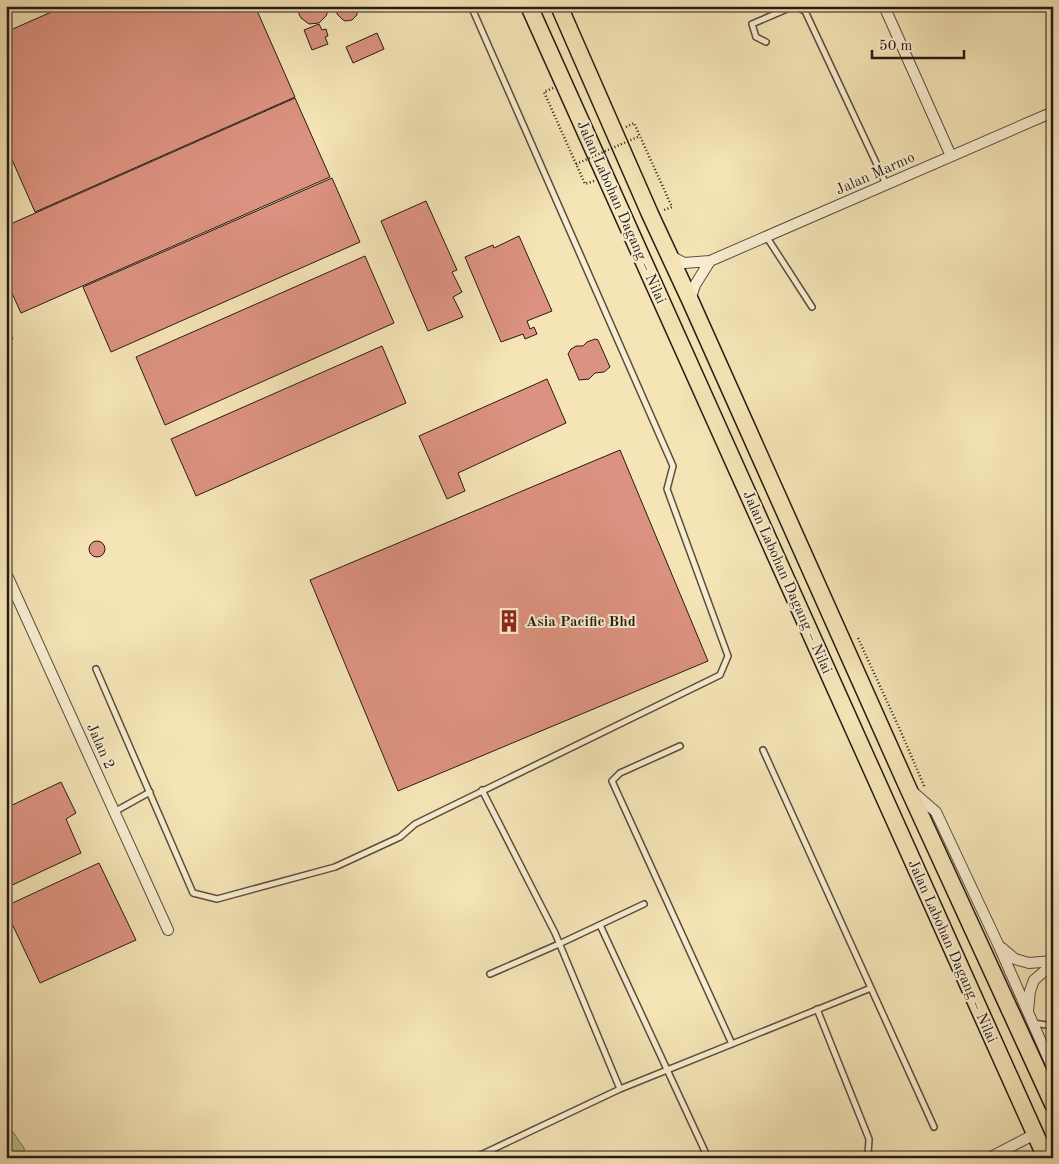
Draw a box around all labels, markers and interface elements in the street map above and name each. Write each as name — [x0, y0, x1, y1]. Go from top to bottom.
scale bar — [872, 28, 964, 60]
text: 50 m — [879, 39, 913, 54]
street label: Jalan Labohan Dagang ‒ Nilai — [573, 119, 668, 306]
street label: Jalan Marmo — [834, 150, 917, 198]
street label: Jalan Labohan Dagang ‒ Nilai — [739, 489, 834, 676]
building icon: Asia Pacific Bhd — [496, 608, 522, 634]
place label: Asia Pacific Bhd — [526, 615, 636, 630]
street label: Jalan 2 — [83, 722, 116, 772]
street label: Jalan Labohan Dagang ‒ Nilai — [904, 858, 999, 1045]

